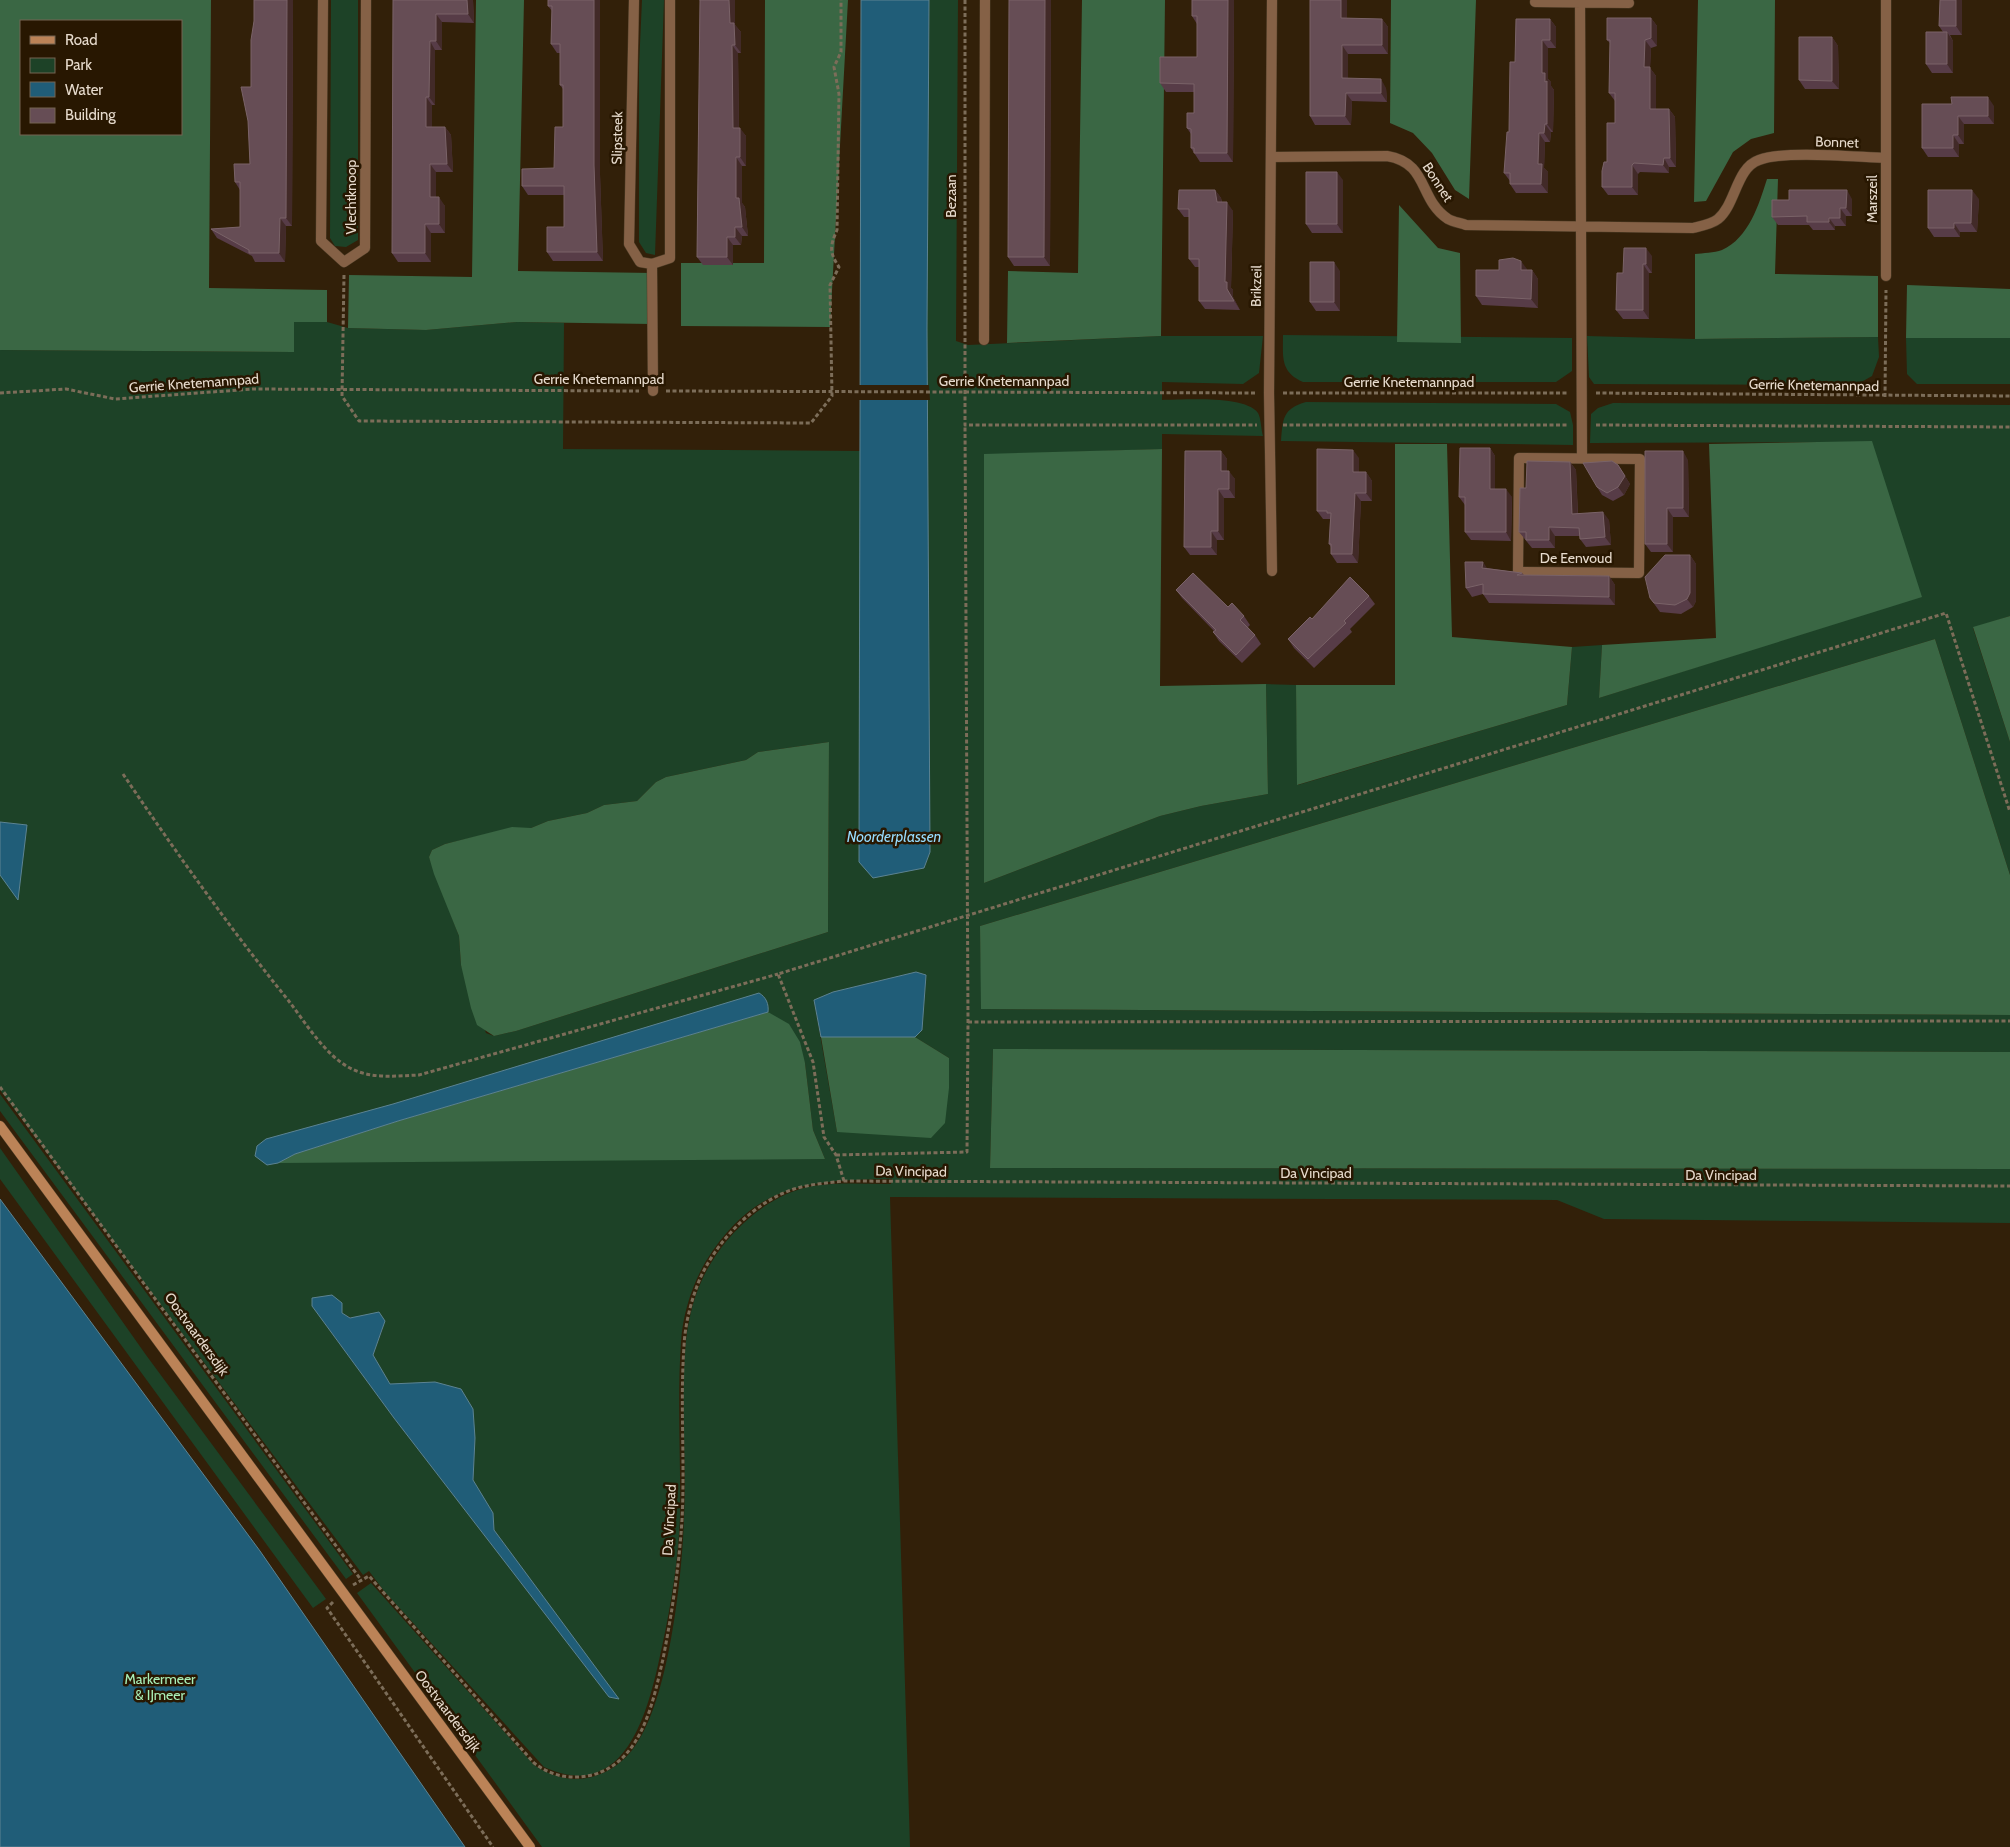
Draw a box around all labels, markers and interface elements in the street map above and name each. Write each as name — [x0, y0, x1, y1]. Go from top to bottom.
legend — [20, 20, 182, 135]
text: Road — [65, 31, 98, 49]
text: Park — [65, 56, 92, 74]
text: Water — [65, 81, 103, 99]
text: Building — [65, 106, 116, 124]
street label: Slipsteek — [608, 111, 626, 165]
street label: Bonnet — [1815, 132, 1859, 152]
street label: Vlechtknoop — [342, 159, 360, 234]
street label: Bonnet — [1419, 159, 1458, 205]
street label: Bezaan — [942, 174, 960, 218]
street label: Marszeil — [1863, 174, 1881, 223]
street label: Brikzeil — [1247, 264, 1265, 307]
street label: Gerrie Knetemannpad — [128, 369, 260, 397]
street label: Gerrie Knetemannpad — [534, 370, 664, 388]
street label: Gerrie Knetemannpad — [939, 372, 1069, 390]
street label: Gerrie Knetemannpad — [1344, 373, 1474, 391]
street label: Gerrie Knetemannpad — [1749, 375, 1879, 395]
street label: De Eenvoud — [1540, 549, 1612, 567]
water label: Noorderplassen — [847, 828, 941, 846]
street label: Da Vincipad — [875, 1161, 947, 1181]
street label: Da Vincipad — [1280, 1164, 1352, 1182]
street label: Da Vincipad — [1685, 1166, 1757, 1184]
street label: Oostvaardersdijk — [161, 1289, 234, 1380]
street label: Da Vincipad — [658, 1484, 680, 1556]
street label: Oostvaardersdijk — [411, 1666, 485, 1756]
park label: Markermeer & IJmeer — [124, 1670, 196, 1704]

